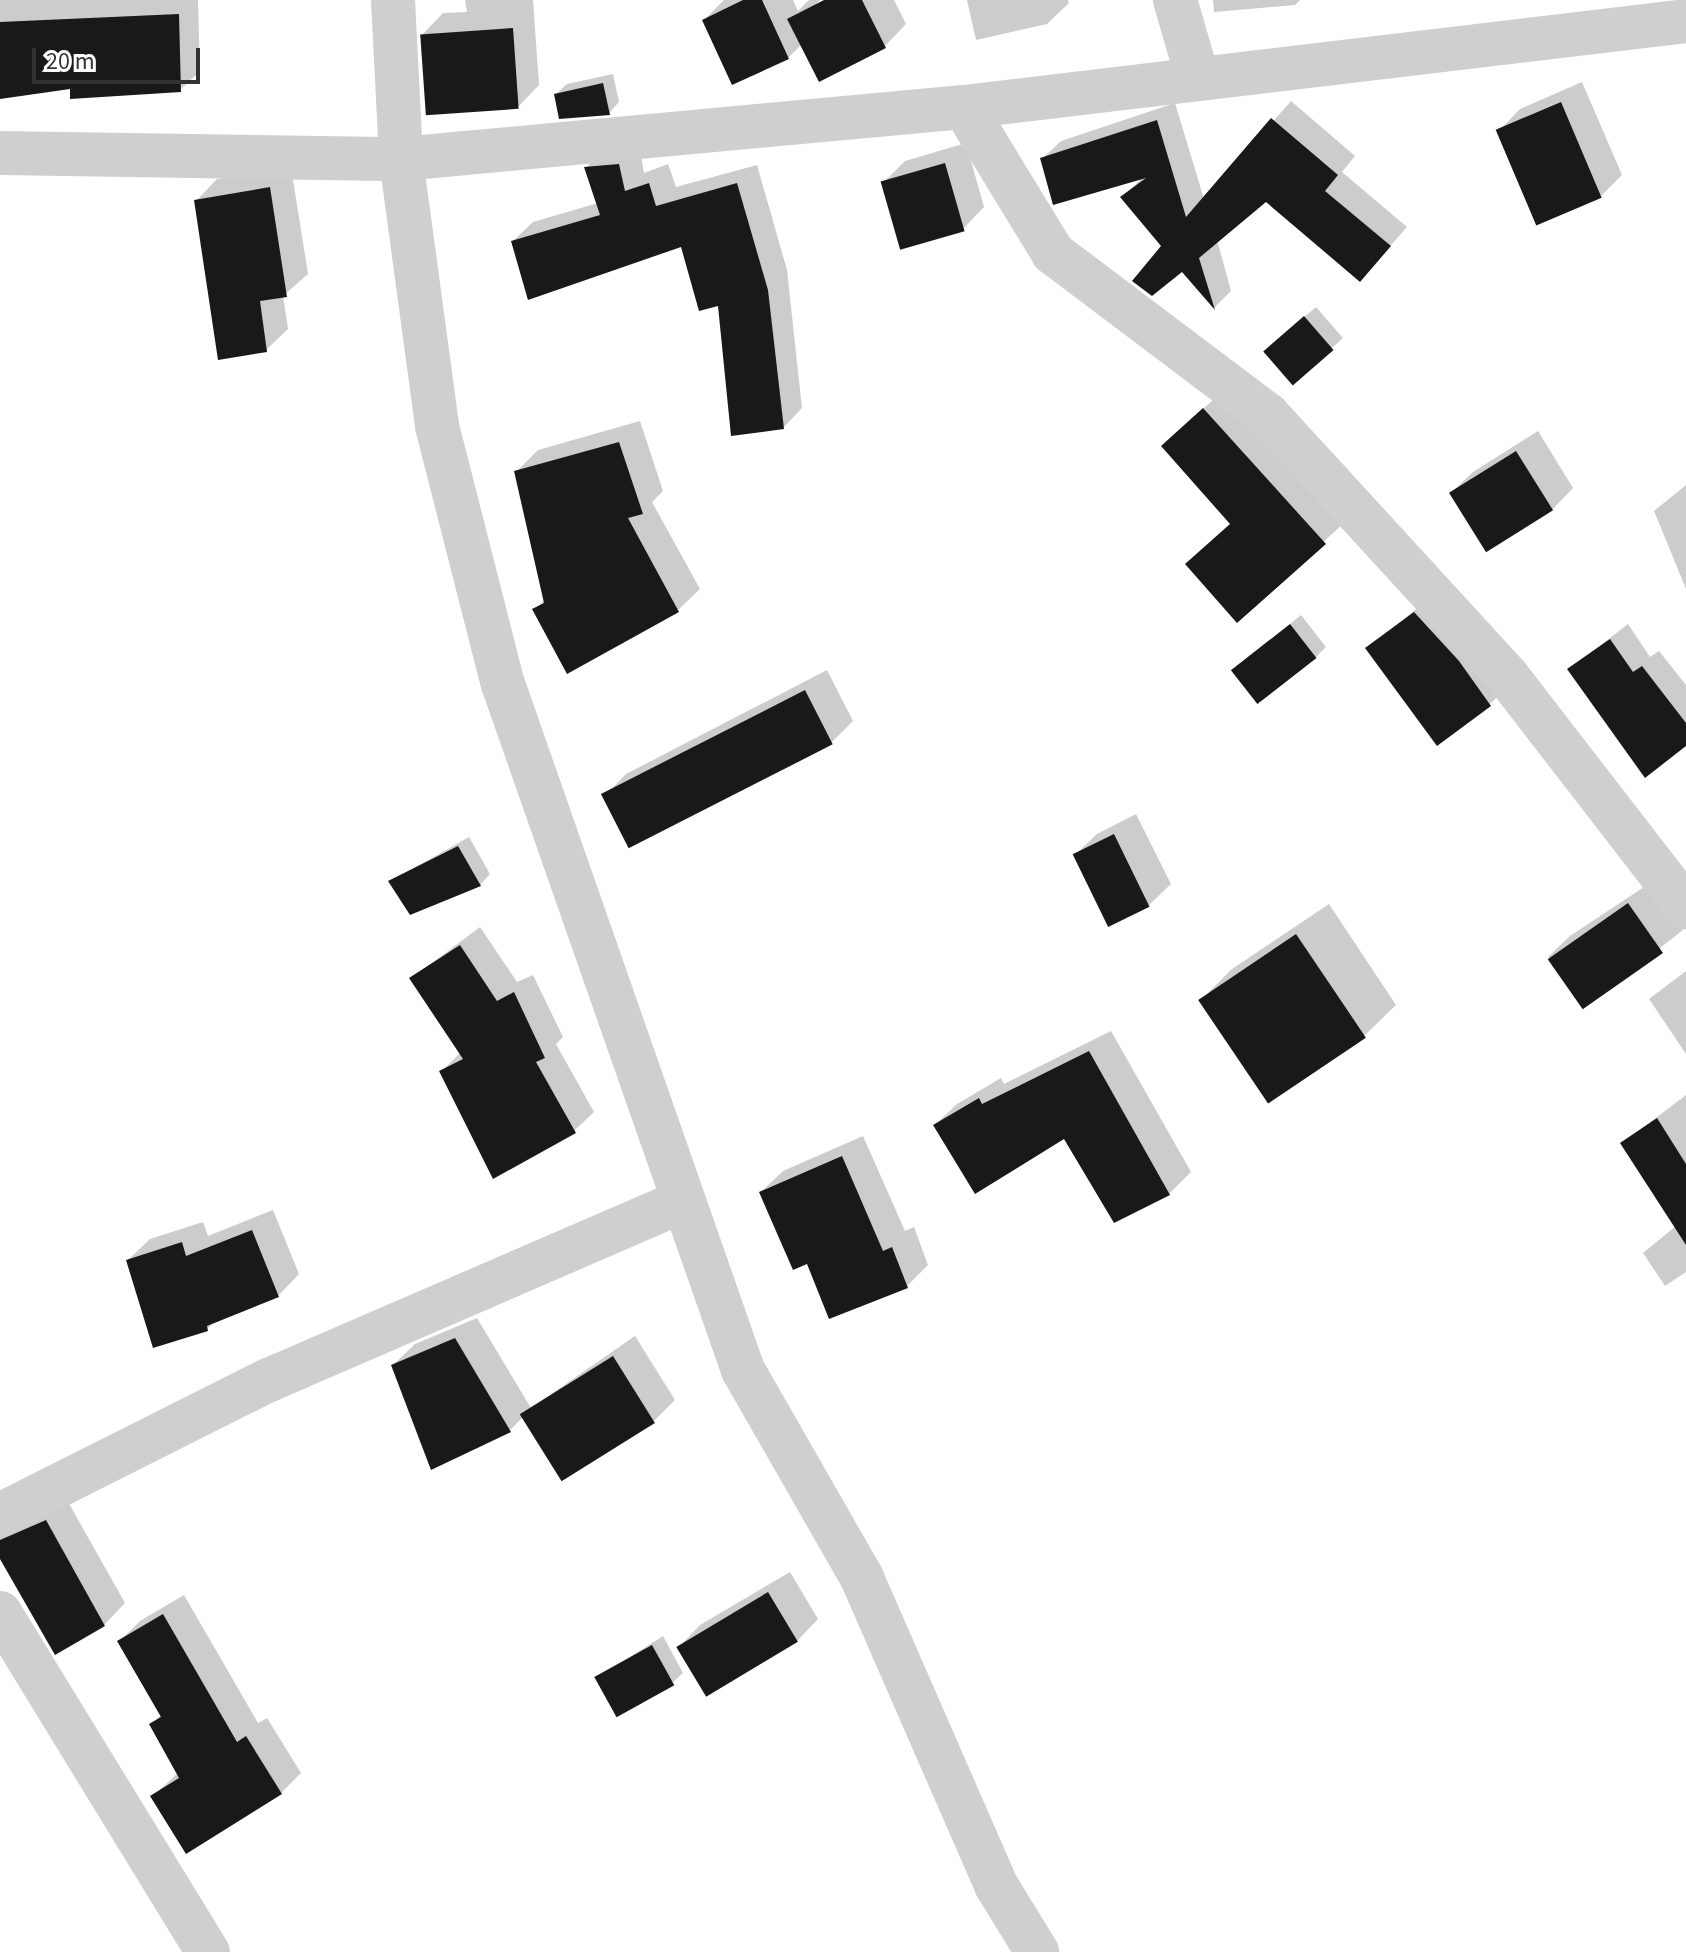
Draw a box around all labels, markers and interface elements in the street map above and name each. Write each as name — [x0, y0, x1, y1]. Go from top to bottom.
scale bar — [36, 32, 204, 82]
text: 20 m — [46, 44, 95, 79]

